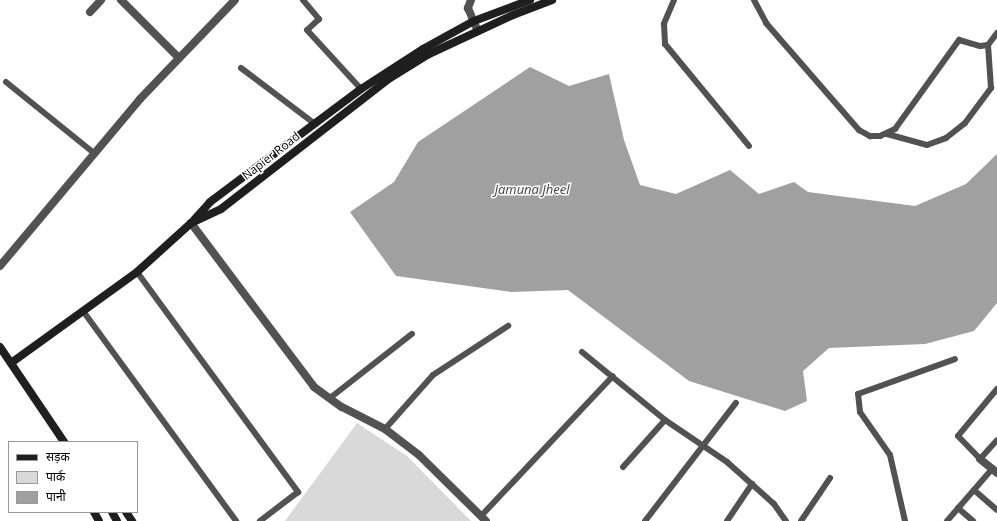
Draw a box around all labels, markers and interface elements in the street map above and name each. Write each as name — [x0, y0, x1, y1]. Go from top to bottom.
street label: Napier Road — [239, 129, 303, 183]
water label: Jamuna Jheel — [494, 181, 570, 197]
legend — [8, 441, 138, 513]
text: सड़क — [46, 448, 70, 465]
text: पार्क — [46, 468, 65, 485]
text: पानी — [46, 488, 66, 505]

